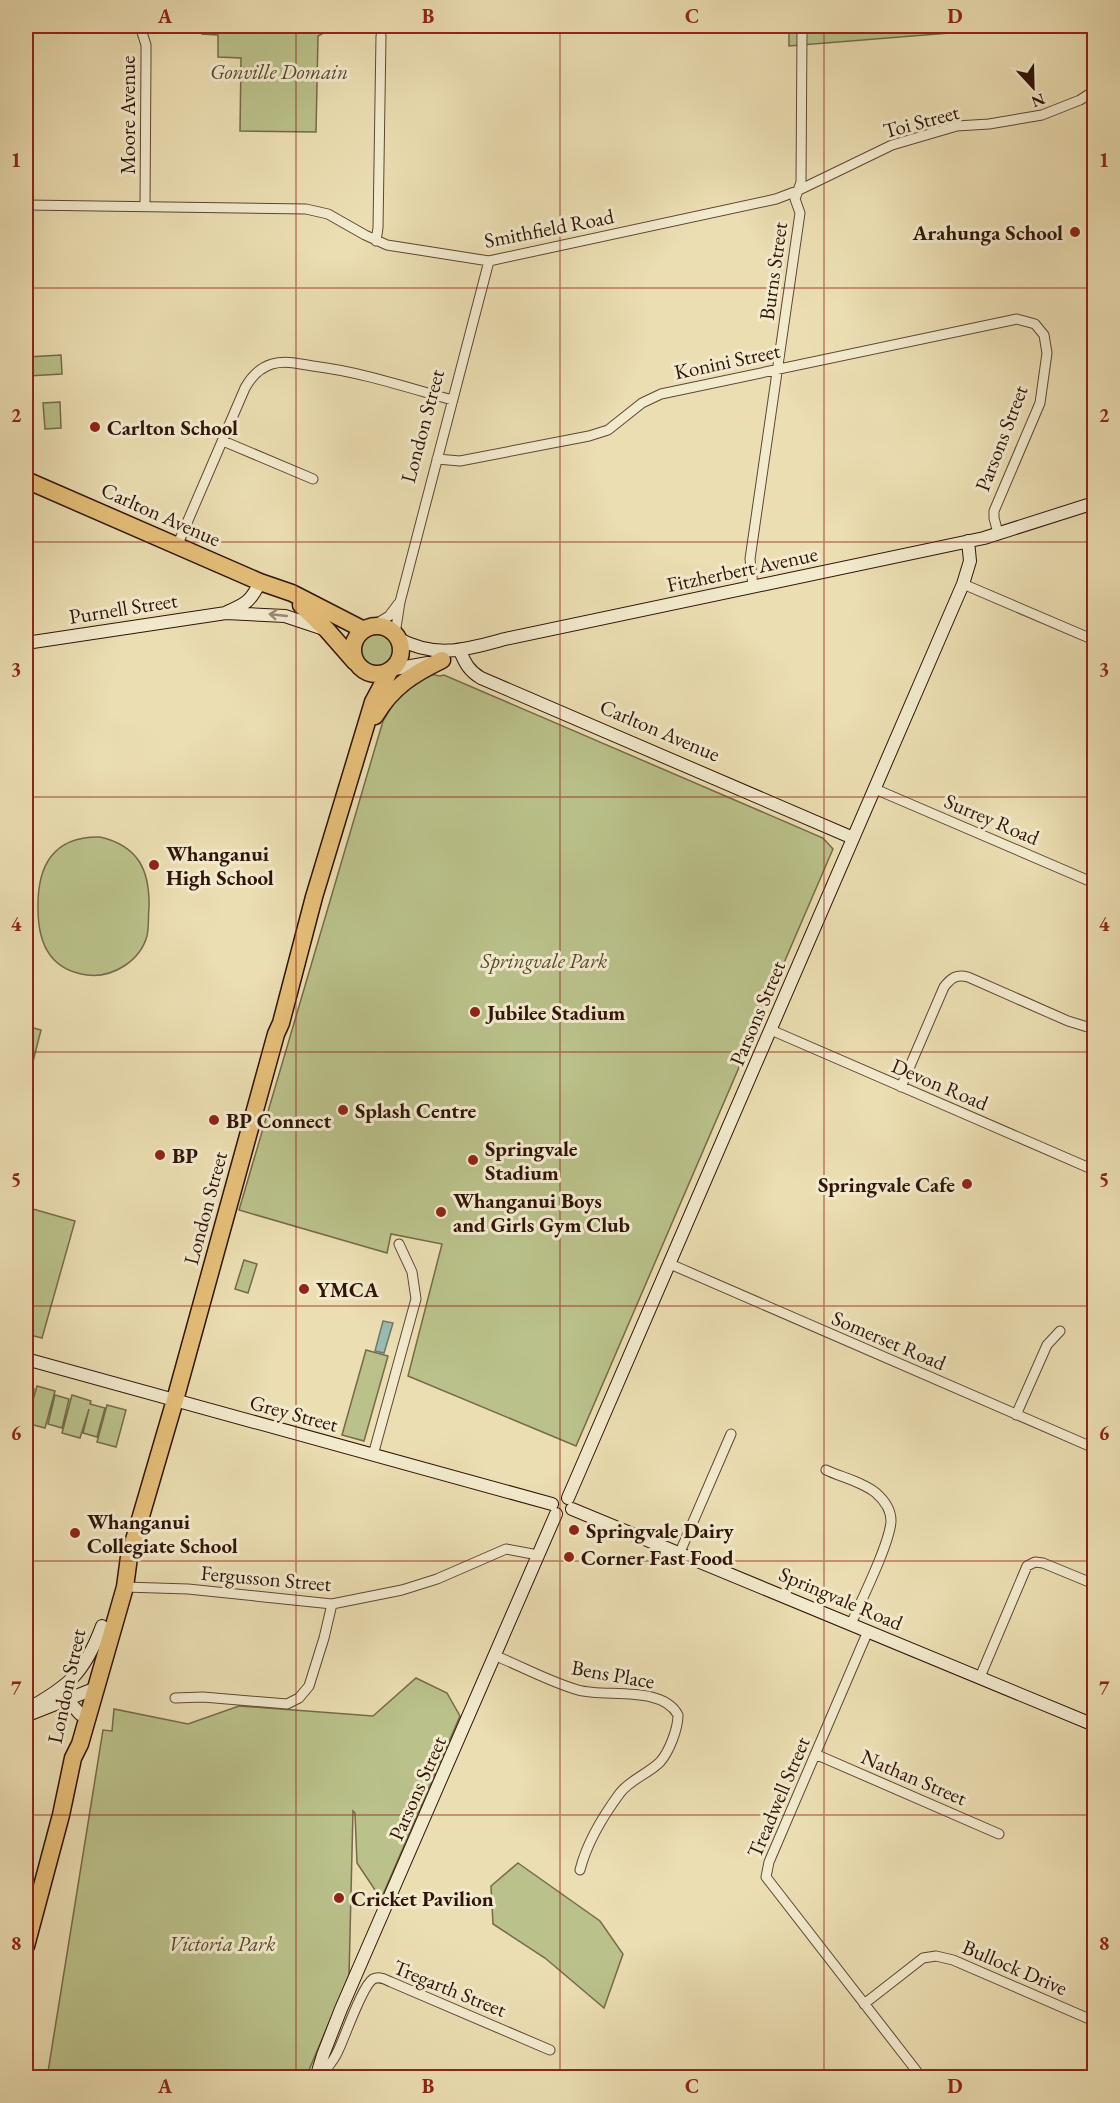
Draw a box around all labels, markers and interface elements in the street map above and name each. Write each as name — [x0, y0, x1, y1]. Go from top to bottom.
text: A — [157, 3, 173, 29]
text: B — [422, 3, 434, 29]
text: C — [685, 3, 699, 29]
text: D — [947, 3, 963, 29]
street label: Moore Avenue — [114, 56, 141, 174]
north arrow — [1003, 57, 1063, 117]
park label: Gonville Domain — [210, 58, 348, 85]
text: N — [1028, 88, 1048, 113]
street label: Toi Street — [880, 98, 962, 144]
text: 1 — [11, 147, 21, 173]
text: 1 — [1099, 147, 1109, 173]
street label: Smithfield Road — [482, 202, 617, 254]
place label: Arahunga School — [911, 219, 1063, 246]
street label: Burns Street — [753, 220, 793, 322]
marker: Arahunga School — [1068, 225, 1082, 239]
street label: Konini Street — [672, 337, 783, 385]
street label: London Street — [394, 366, 450, 486]
street label: Parsons Street — [968, 381, 1034, 495]
text: 2 — [11, 402, 22, 428]
text: 2 — [1099, 402, 1110, 428]
place label: Carlton School — [107, 414, 238, 441]
marker: Carlton School — [88, 420, 102, 434]
street label: Carlton Avenue — [97, 476, 225, 552]
street label: Fitzherbert Avenue — [664, 540, 820, 598]
street label: Purnell Street — [67, 586, 180, 630]
one-way arrow — [269, 609, 288, 620]
text: 3 — [11, 656, 21, 682]
text: 3 — [1099, 656, 1109, 682]
street label: Carlton Avenue — [596, 693, 724, 767]
street label: Surrey Road — [941, 787, 1044, 851]
place label: Whanganui High School — [166, 840, 274, 891]
marker: Whanganui High School — [147, 858, 161, 872]
text: 4 — [11, 911, 22, 937]
text: 4 — [1099, 911, 1110, 937]
park label: Springvale Park — [480, 947, 608, 974]
street label: Parsons Street — [723, 956, 791, 1070]
place label: Jubilee Stadium — [485, 999, 625, 1026]
marker: Jubilee Stadium — [468, 1005, 482, 1019]
street label: Devon Road — [888, 1052, 993, 1117]
place label: Splash Centre — [355, 1097, 477, 1124]
marker: Splash Centre — [336, 1103, 350, 1117]
place label: BP Connect — [226, 1107, 331, 1134]
marker: BP Connect — [207, 1113, 221, 1127]
place label: Springvale Stadium — [485, 1135, 578, 1186]
place label: BP — [172, 1142, 198, 1169]
marker: BP — [153, 1148, 167, 1162]
street label: London Street — [177, 1148, 233, 1268]
marker: Springvale Stadium — [466, 1153, 480, 1167]
text: 5 — [11, 1166, 21, 1192]
text: 5 — [1099, 1166, 1109, 1192]
place label: Springvale Cafe — [818, 1171, 955, 1198]
marker: Springvale Cafe — [960, 1177, 974, 1191]
place label: Whanganui Boys and Girls Gym Club — [453, 1187, 630, 1238]
marker: Whanganui Boys and Girls Gym Club — [434, 1205, 448, 1219]
place label: YMCA — [316, 1276, 380, 1303]
marker: YMCA — [297, 1282, 311, 1296]
street label: Somerset Road — [828, 1304, 951, 1376]
street label: Grey Street — [247, 1388, 341, 1438]
text: 6 — [11, 1420, 22, 1446]
text: 6 — [1099, 1420, 1110, 1446]
place label: Whanganui Collegiate School — [87, 1508, 238, 1559]
place label: Springvale Dairy — [586, 1517, 735, 1544]
marker: Springvale Dairy — [567, 1523, 581, 1537]
marker: Whanganui Collegiate School — [68, 1526, 82, 1540]
place label: Corner Fast Food — [581, 1544, 734, 1571]
marker: Corner Fast Food — [562, 1550, 576, 1564]
street label: Fergusson Street — [200, 1559, 333, 1597]
street label: Springvale Road — [775, 1560, 907, 1636]
street label: London Street — [41, 1626, 91, 1746]
street label: Bens Place — [569, 1653, 657, 1695]
text: 7 — [11, 1675, 22, 1701]
text: 7 — [1099, 1675, 1110, 1701]
street label: Parsons Street — [382, 1731, 452, 1844]
street label: Treadwell Street — [740, 1732, 816, 1861]
street label: Nathan Street — [857, 1743, 971, 1812]
place label: Cricket Pavilion — [351, 1885, 494, 1912]
marker: Cricket Pavilion — [332, 1891, 346, 1905]
text: 8 — [11, 1930, 21, 1956]
park label: Victoria Park — [168, 1930, 276, 1957]
text: 8 — [1099, 1930, 1109, 1956]
street label: Bullock Drive — [958, 1933, 1072, 2001]
street label: Tregarth Street — [390, 1953, 511, 2023]
text: A — [157, 2073, 173, 2099]
text: B — [422, 2073, 434, 2099]
text: C — [685, 2073, 699, 2099]
text: D — [947, 2073, 963, 2099]

